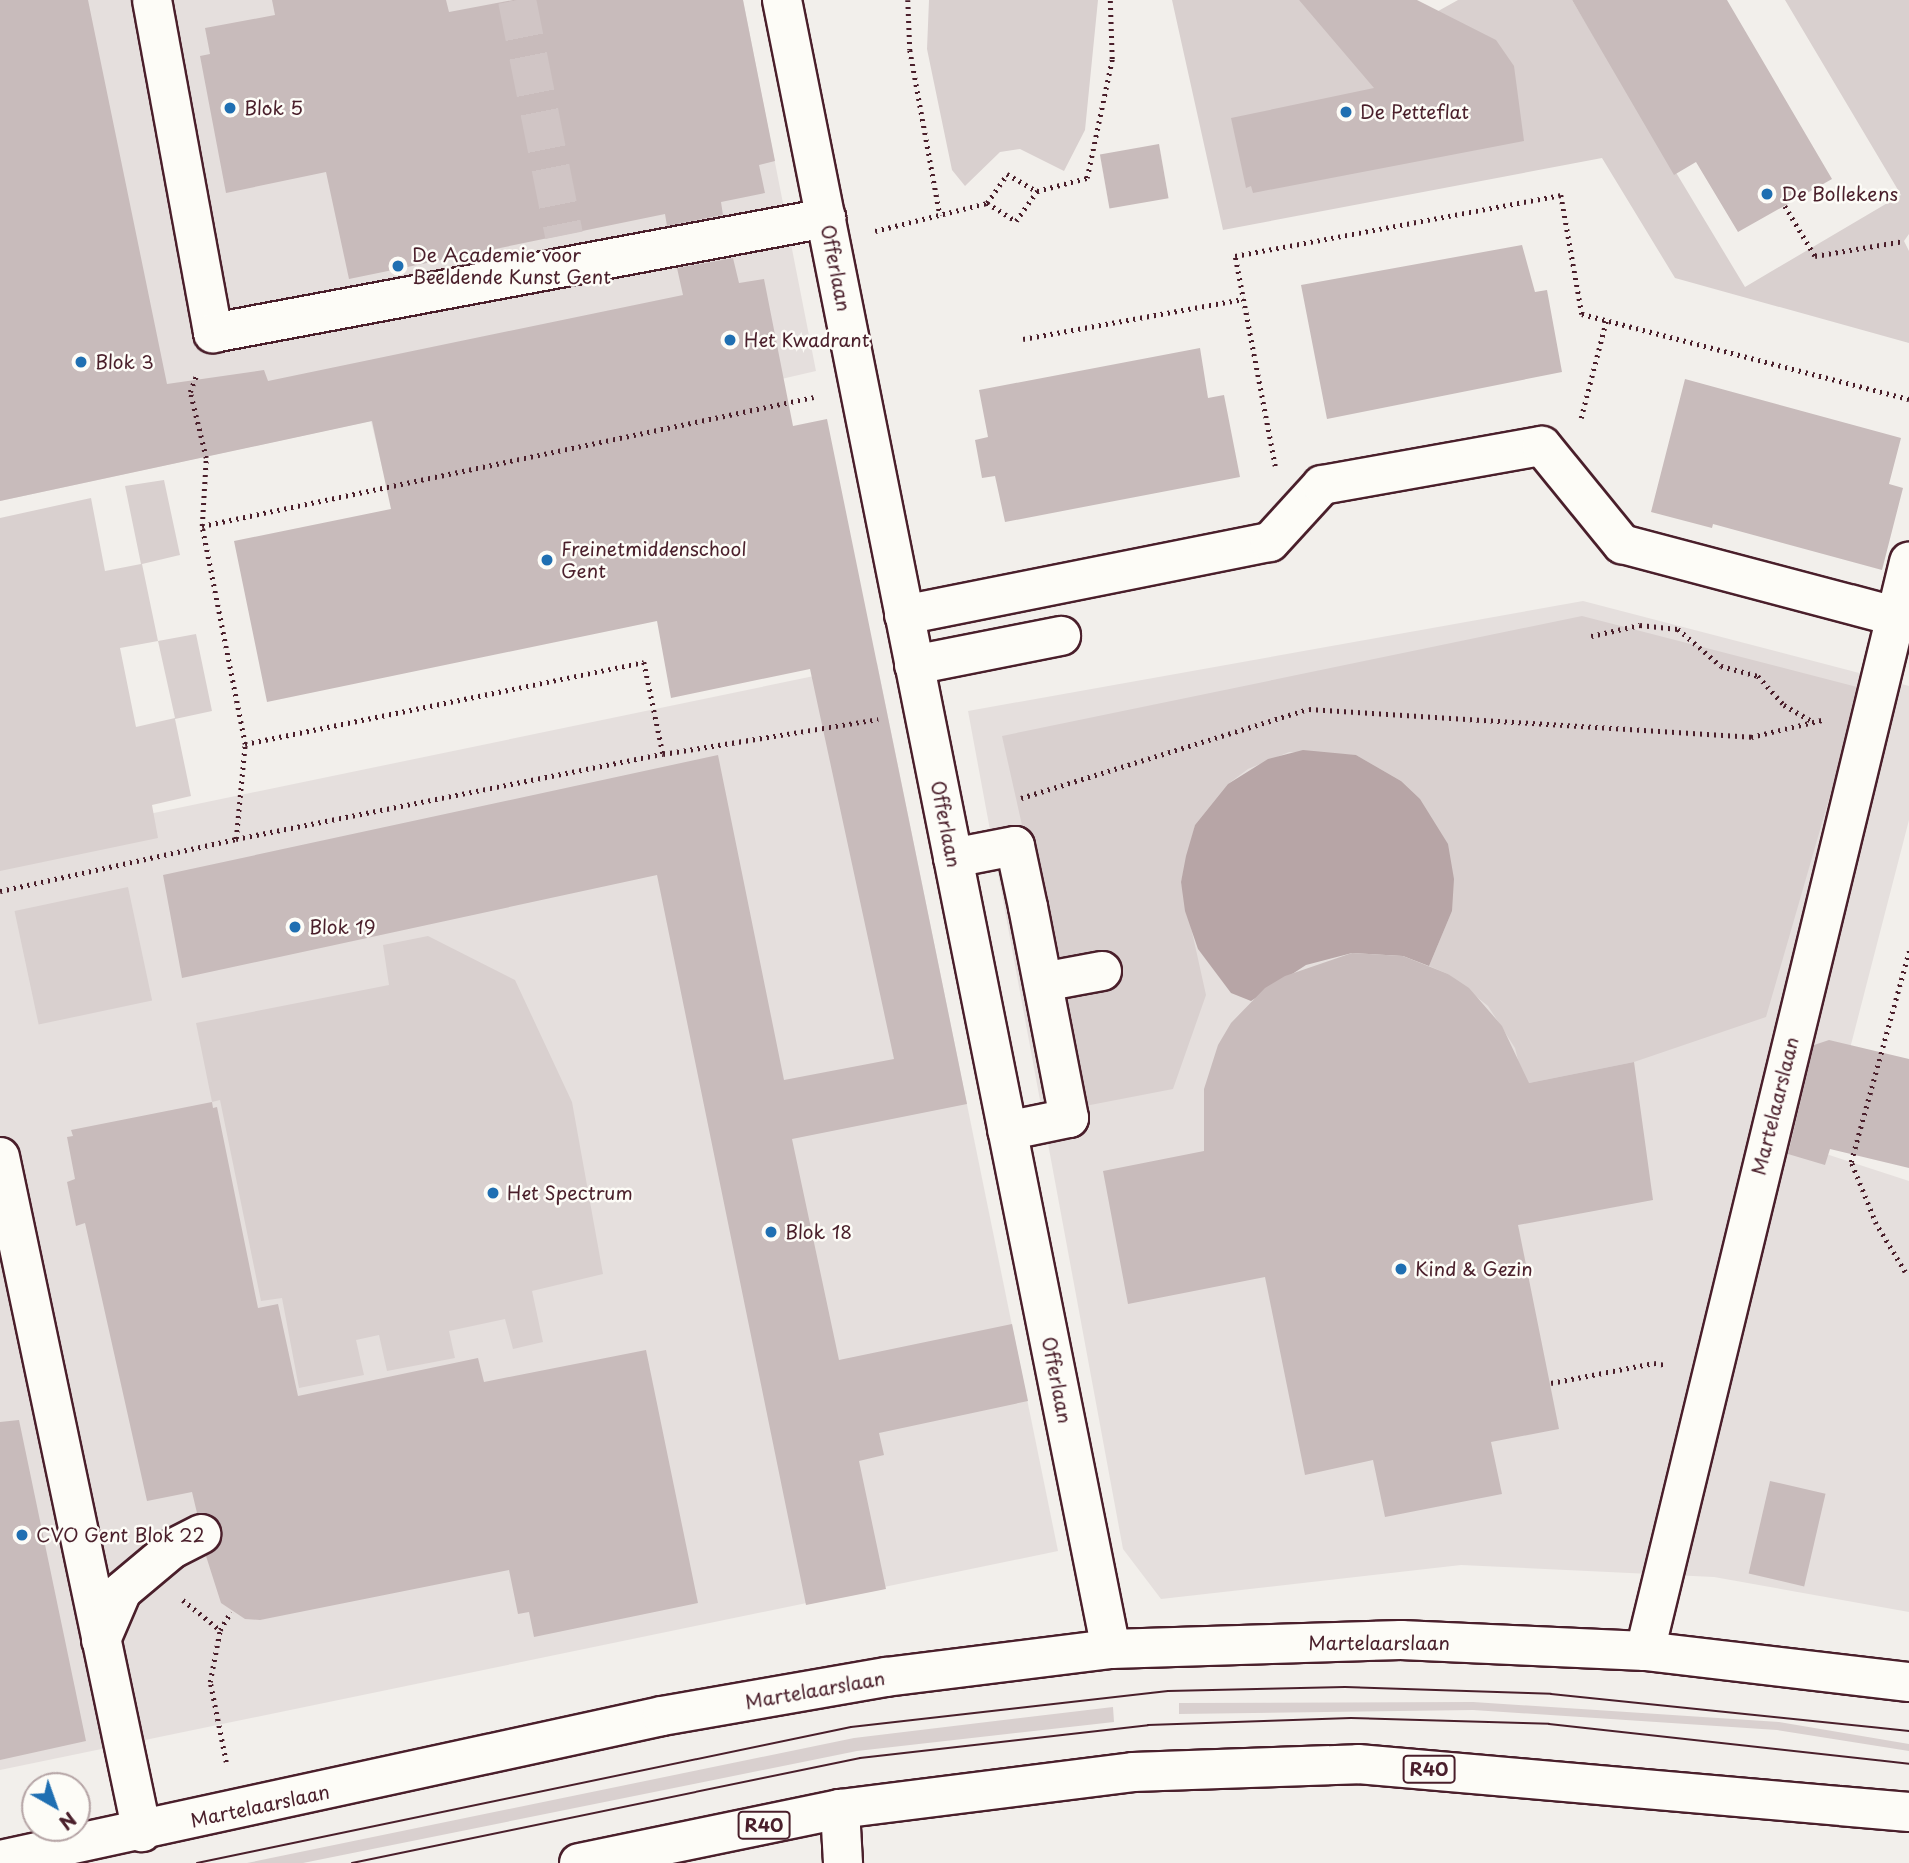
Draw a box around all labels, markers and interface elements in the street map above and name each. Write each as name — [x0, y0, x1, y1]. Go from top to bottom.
place label: Blok 5 — [244, 97, 303, 119]
marker: Blok 5 — [222, 100, 238, 116]
place label: De Petteflat — [1360, 101, 1469, 123]
marker: De Petteflat — [1338, 104, 1354, 120]
place label: De Bollekens — [1781, 183, 1898, 205]
marker: De Bollekens — [1759, 186, 1775, 202]
street label: Offerlaan — [816, 223, 856, 313]
place label: De Academie voor Beeldende Kunst Gent — [412, 244, 612, 288]
marker: De Academie voor Beeldende Kunst Gent — [390, 258, 406, 274]
place label: Het Kwadrant — [744, 329, 871, 351]
marker: Het Kwadrant — [722, 332, 738, 348]
place label: Blok 3 — [95, 351, 154, 373]
marker: Blok 3 — [73, 354, 89, 370]
place label: Freinetmiddenschool Gent — [561, 538, 747, 582]
marker: Freinetmiddenschool Gent — [539, 552, 555, 568]
street label: Offerlaan — [926, 779, 966, 869]
place label: Blok 19 — [309, 916, 375, 938]
marker: Blok 19 — [287, 919, 303, 935]
street label: Martelaarslaan — [1747, 1035, 1803, 1177]
place label: Het Spectrum — [507, 1182, 634, 1204]
marker: Het Spectrum — [485, 1185, 501, 1201]
place label: Blok 18 — [785, 1221, 852, 1243]
marker: Blok 18 — [763, 1224, 779, 1240]
place label: Kind & Gezin — [1415, 1258, 1534, 1280]
marker: Kind & Gezin — [1393, 1261, 1409, 1277]
street label: Offerlaan — [1037, 1335, 1077, 1425]
place label: CVO Gent Blok 22 — [36, 1524, 208, 1546]
marker: CVO Gent Blok 22 — [14, 1527, 30, 1543]
street label: Martelaarslaan — [1308, 1632, 1450, 1654]
street label: Martelaarslaan — [743, 1666, 887, 1714]
road number: R40 — [1401, 1754, 1457, 1784]
north arrow — [21, 1772, 91, 1842]
street label: Martelaarslaan — [188, 1780, 332, 1832]
text: N — [53, 1806, 83, 1837]
road number: R40 — [736, 1811, 792, 1840]

